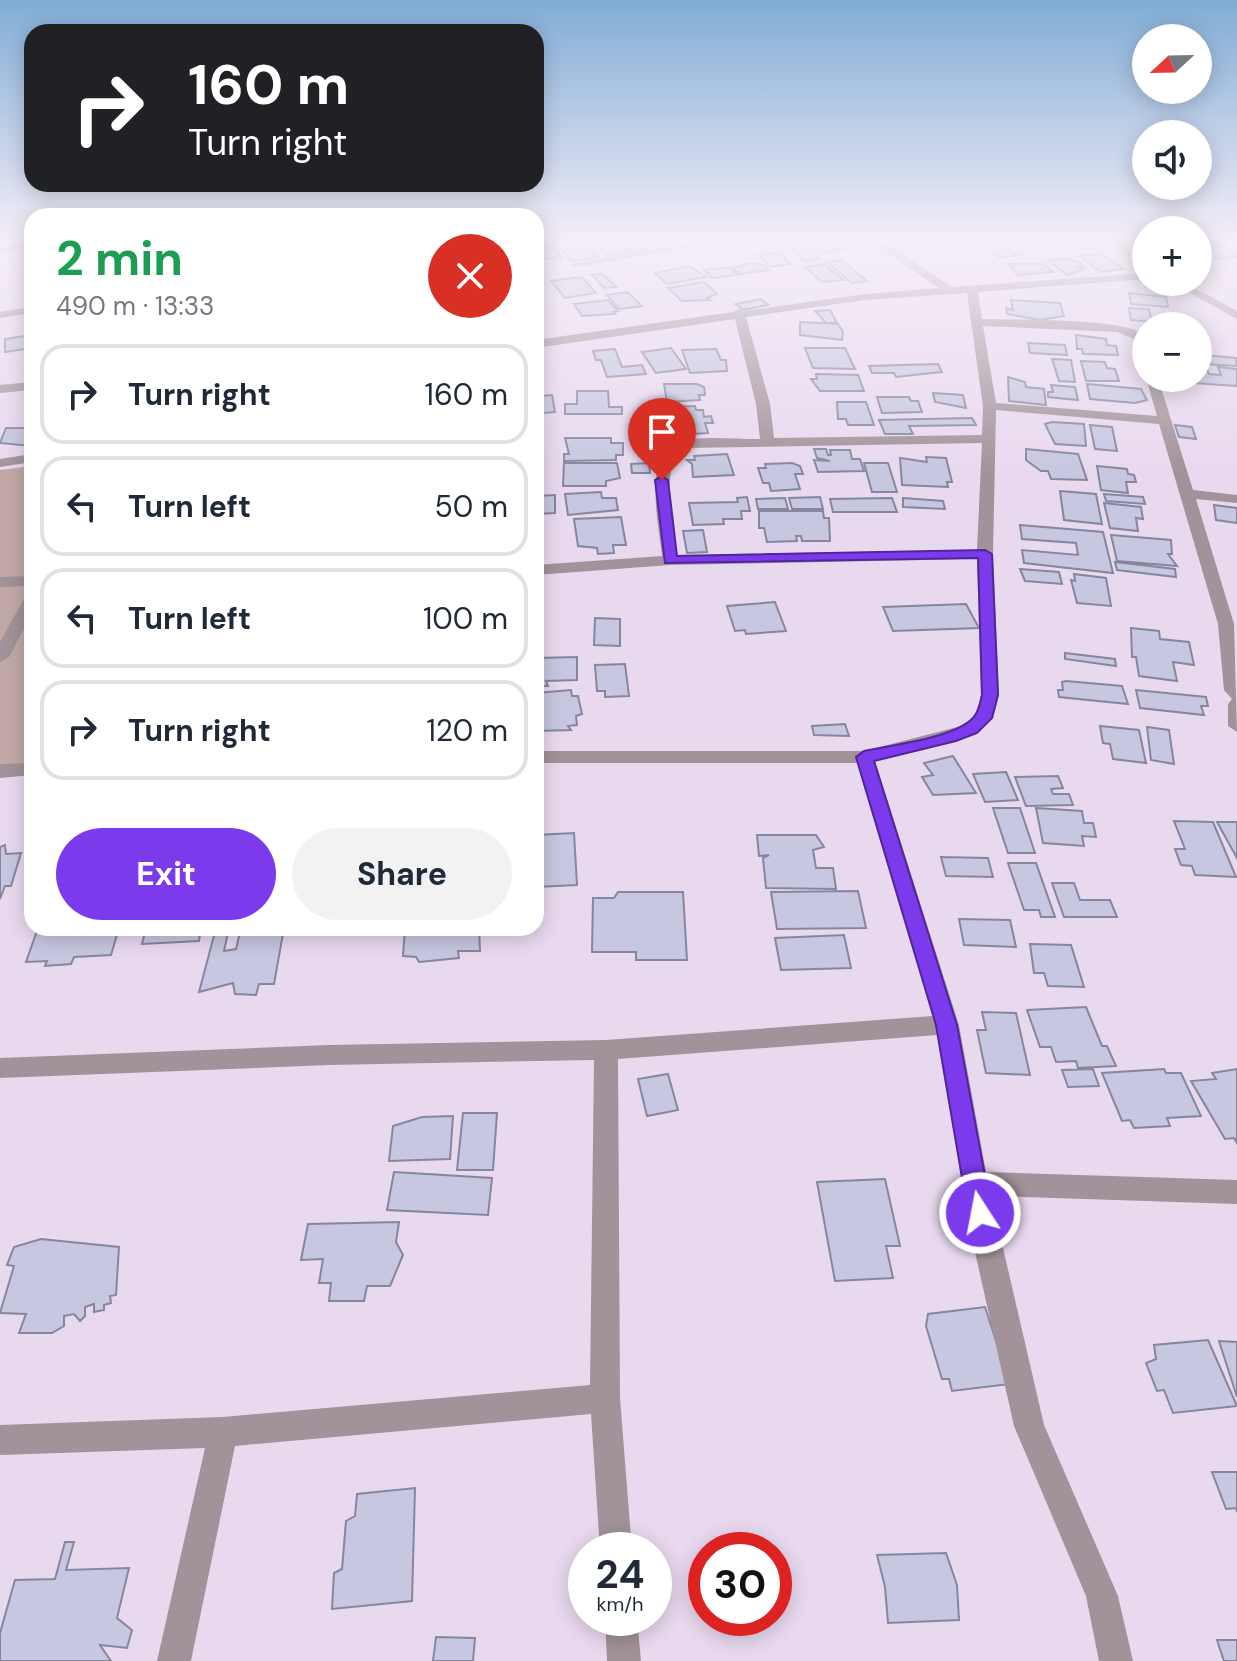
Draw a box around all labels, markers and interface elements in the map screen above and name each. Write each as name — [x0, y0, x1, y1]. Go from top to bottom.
north arrow — [1132, 24, 1212, 104]
map controls — [1132, 24, 1212, 392]
text: 160 m — [188, 48, 349, 121]
icon: right — [56, 56, 160, 160]
text: Turn right — [188, 119, 347, 166]
button: sound — [1132, 120, 1212, 200]
button: + — [1132, 216, 1212, 296]
text: 2 min — [56, 227, 183, 290]
button: close — [428, 234, 512, 318]
text: 490 m · 13:33 — [56, 289, 214, 323]
button: − — [1132, 312, 1212, 392]
icon: right — [60, 372, 104, 416]
text: Turn right — [128, 375, 271, 414]
text: 160 m — [425, 375, 508, 414]
pin — [628, 398, 696, 480]
icon: arrive — [640, 410, 684, 454]
icon: left — [60, 484, 104, 528]
text: Turn left — [128, 487, 251, 526]
text: 50 m — [434, 487, 508, 526]
icon: left — [60, 596, 104, 640]
text: Turn left — [128, 599, 251, 638]
text: 100 m — [423, 599, 508, 638]
icon: right — [60, 708, 104, 752]
text: Turn right — [128, 711, 271, 750]
text: 120 m — [426, 711, 508, 750]
button: Exit — [56, 828, 276, 920]
button: Share — [292, 828, 512, 920]
position arrow — [938, 1171, 1022, 1255]
speed limit sign: 30 — [688, 1532, 792, 1636]
text: 24 — [596, 1548, 644, 1600]
text: km/h — [596, 1591, 644, 1617]

